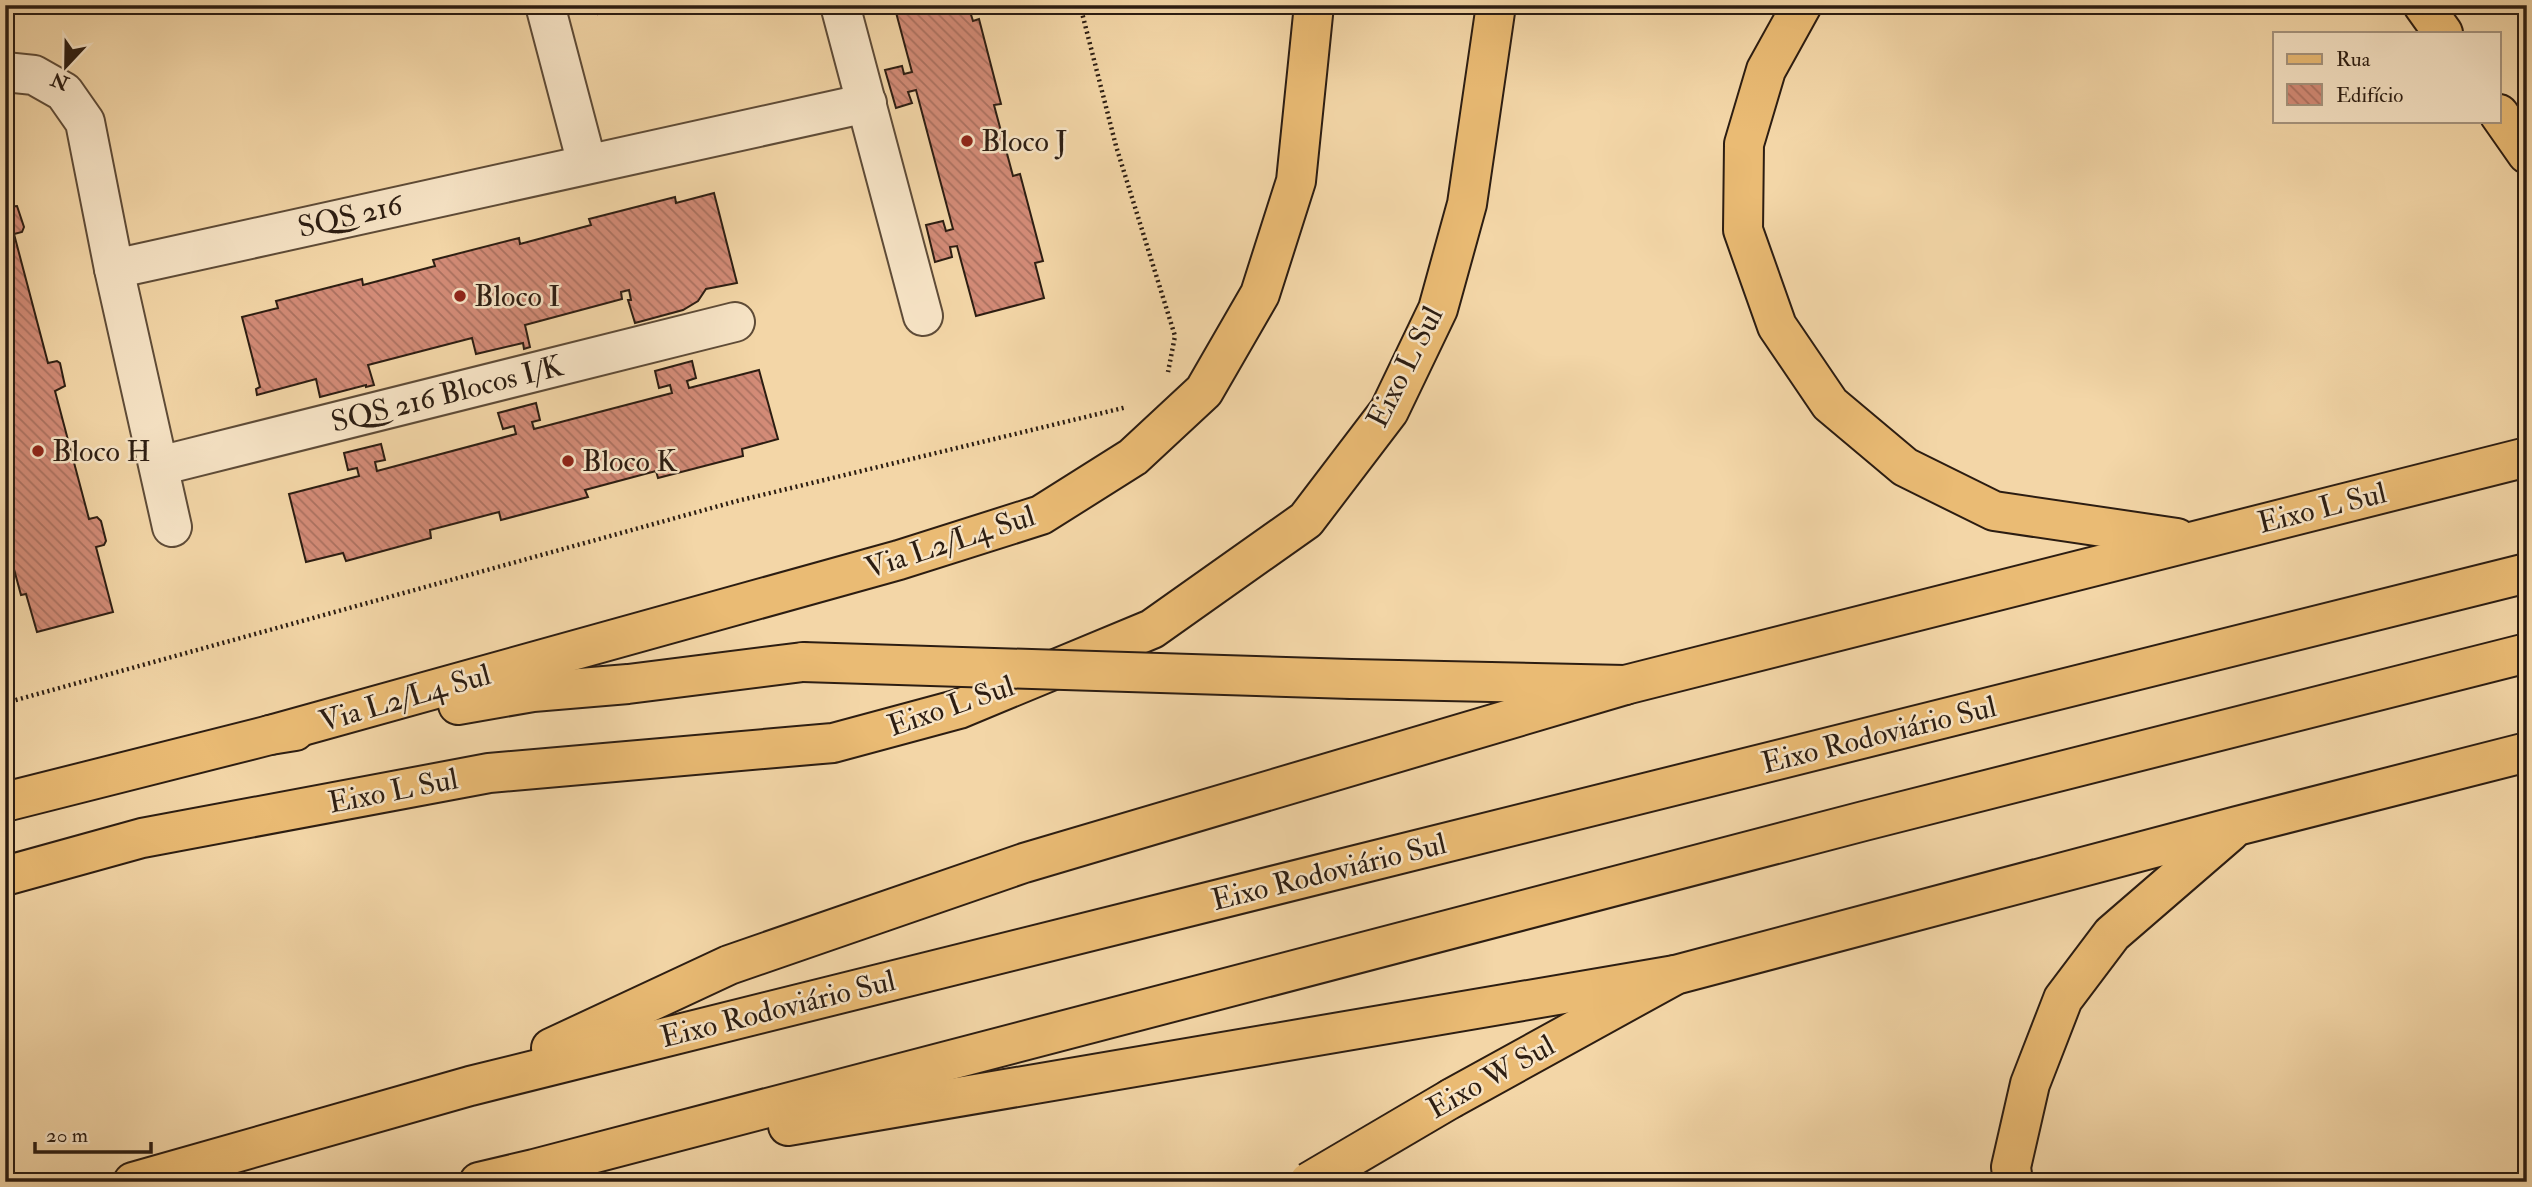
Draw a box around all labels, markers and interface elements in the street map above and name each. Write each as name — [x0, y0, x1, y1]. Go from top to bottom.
north arrow — [32, 32, 102, 102]
legend — [2273, 32, 2500, 122]
text: Rua — [2336, 46, 2371, 73]
text: N — [47, 66, 73, 96]
text: Edifício — [2336, 82, 2403, 109]
place label: Bloco J — [981, 123, 1068, 160]
marker: Bloco J — [959, 133, 975, 149]
street label: SQS 216 — [294, 186, 408, 246]
place label: Bloco I — [474, 278, 560, 315]
marker: Bloco I — [452, 288, 468, 304]
street label: Eixo L Sul — [1359, 300, 1451, 434]
street label: SQS 216 Blocos I/K — [327, 347, 568, 441]
place label: Bloco H — [52, 433, 151, 470]
marker: Bloco H — [30, 443, 46, 459]
place label: Bloco K — [582, 443, 678, 480]
marker: Bloco K — [560, 453, 576, 469]
street label: Eixo L Sul — [2254, 474, 2390, 542]
street label: Via L2/L4 Sul — [860, 497, 1040, 587]
street label: Via L2/L4 Sul — [315, 656, 495, 740]
street label: Eixo L Sul — [883, 667, 1019, 745]
street label: Eixo Rodoviário Sul — [1758, 688, 2001, 782]
street label: Eixo L Sul — [325, 760, 461, 822]
street label: Eixo Rodoviário Sul — [1208, 825, 1451, 919]
street label: Eixo Rodoviário Sul — [657, 962, 900, 1056]
street label: Eixo W Sul — [1421, 1027, 1561, 1127]
scale bar — [35, 1110, 150, 1154]
text: 20 m — [46, 1122, 88, 1149]

